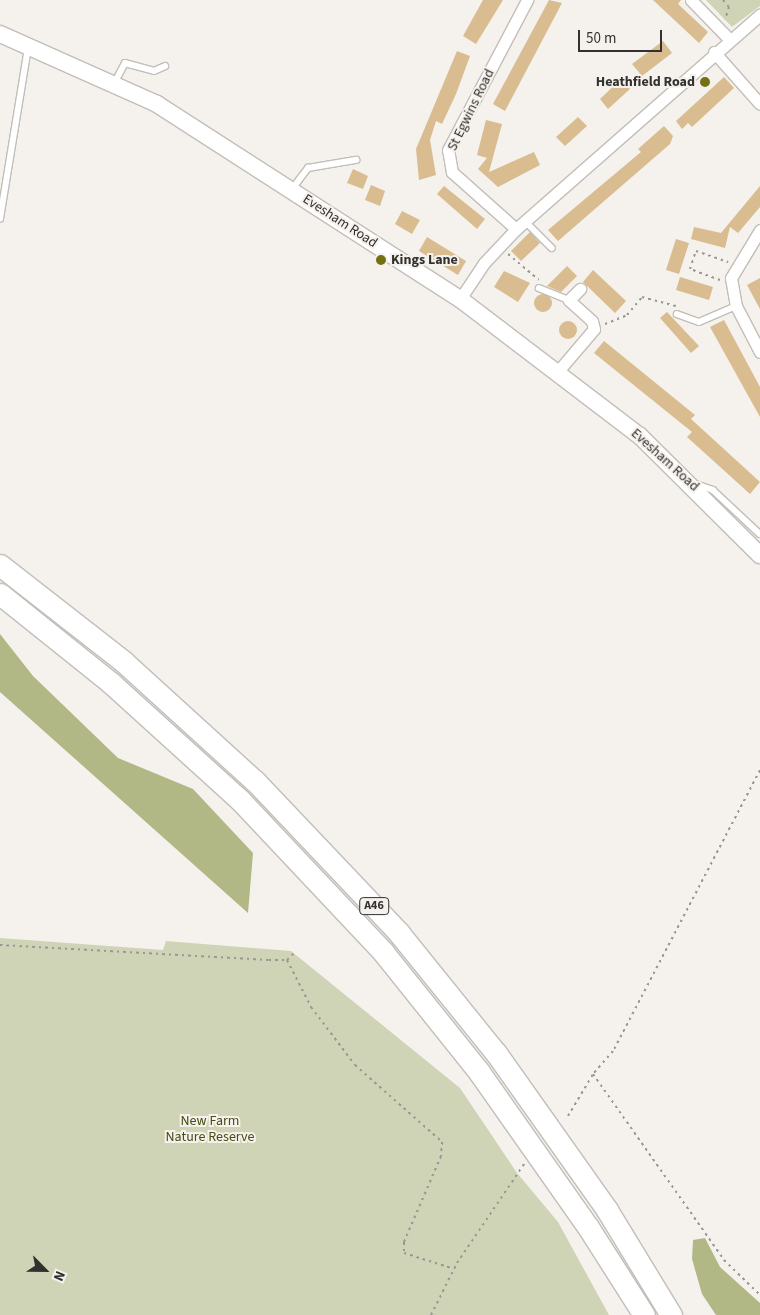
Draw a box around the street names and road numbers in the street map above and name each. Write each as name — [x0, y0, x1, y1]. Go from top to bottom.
street label: St Egwins Road — [444, 66, 498, 154]
street label: Evesham Road — [300, 191, 380, 251]
street label: Evesham Road — [628, 425, 702, 495]
road number: A46 — [359, 896, 389, 916]

